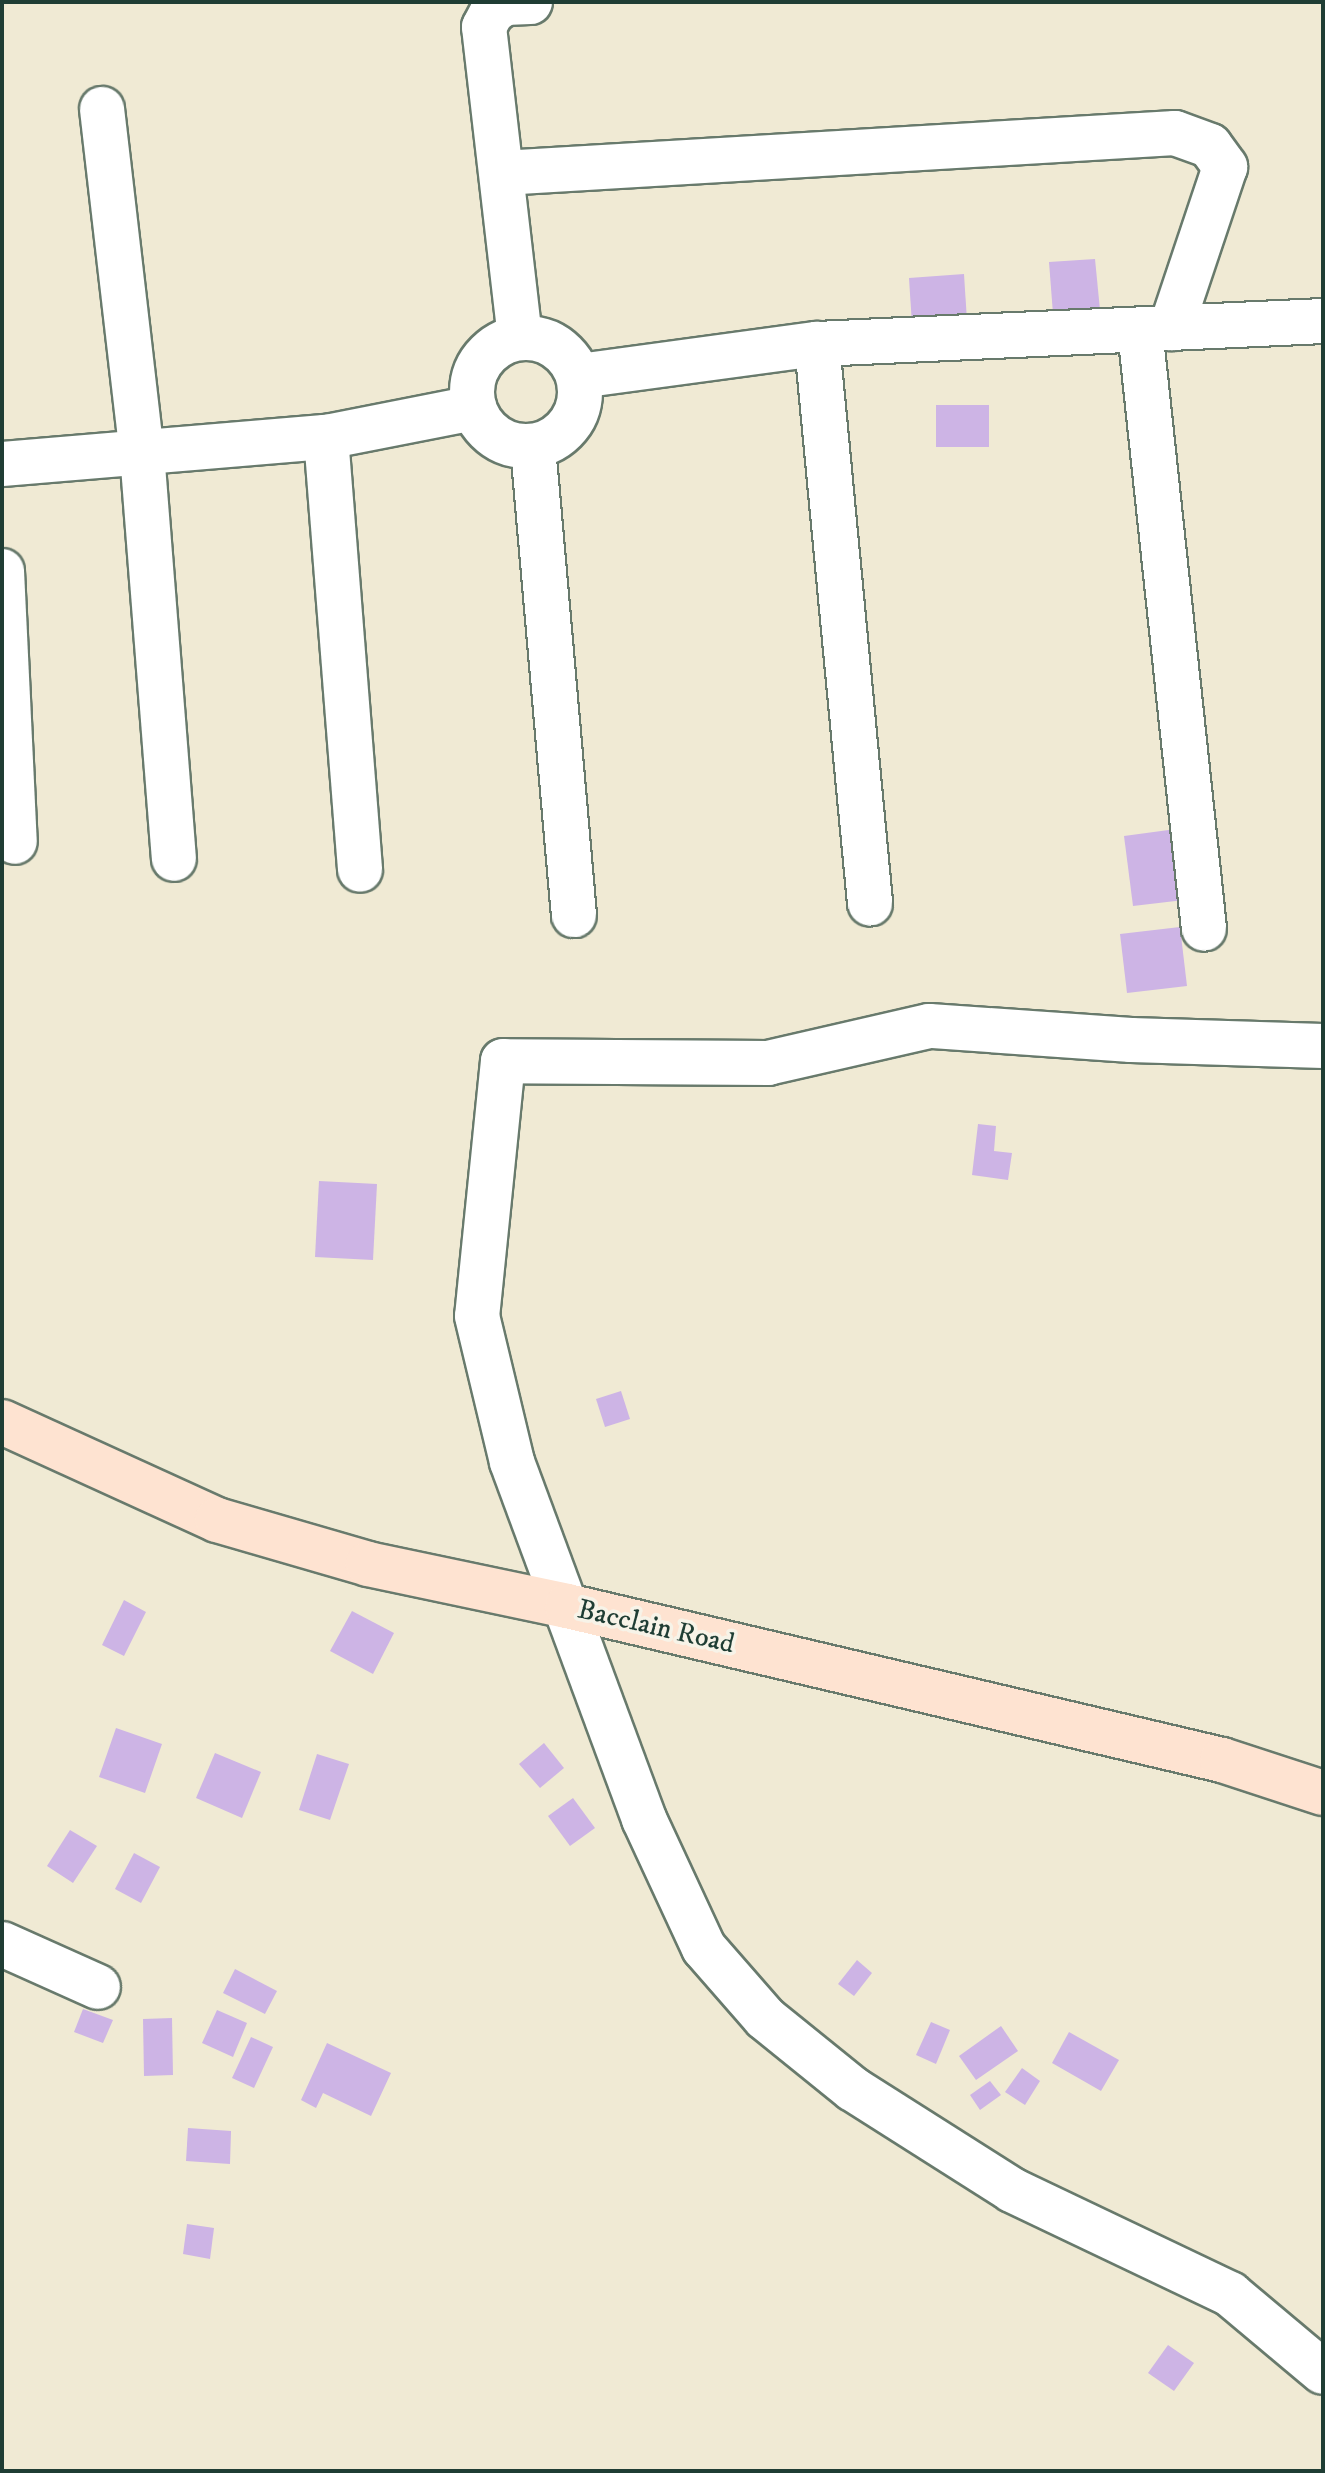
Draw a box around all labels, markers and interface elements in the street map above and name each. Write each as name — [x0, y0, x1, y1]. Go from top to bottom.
street label: Bacclain Road — [574, 1593, 738, 1661]

